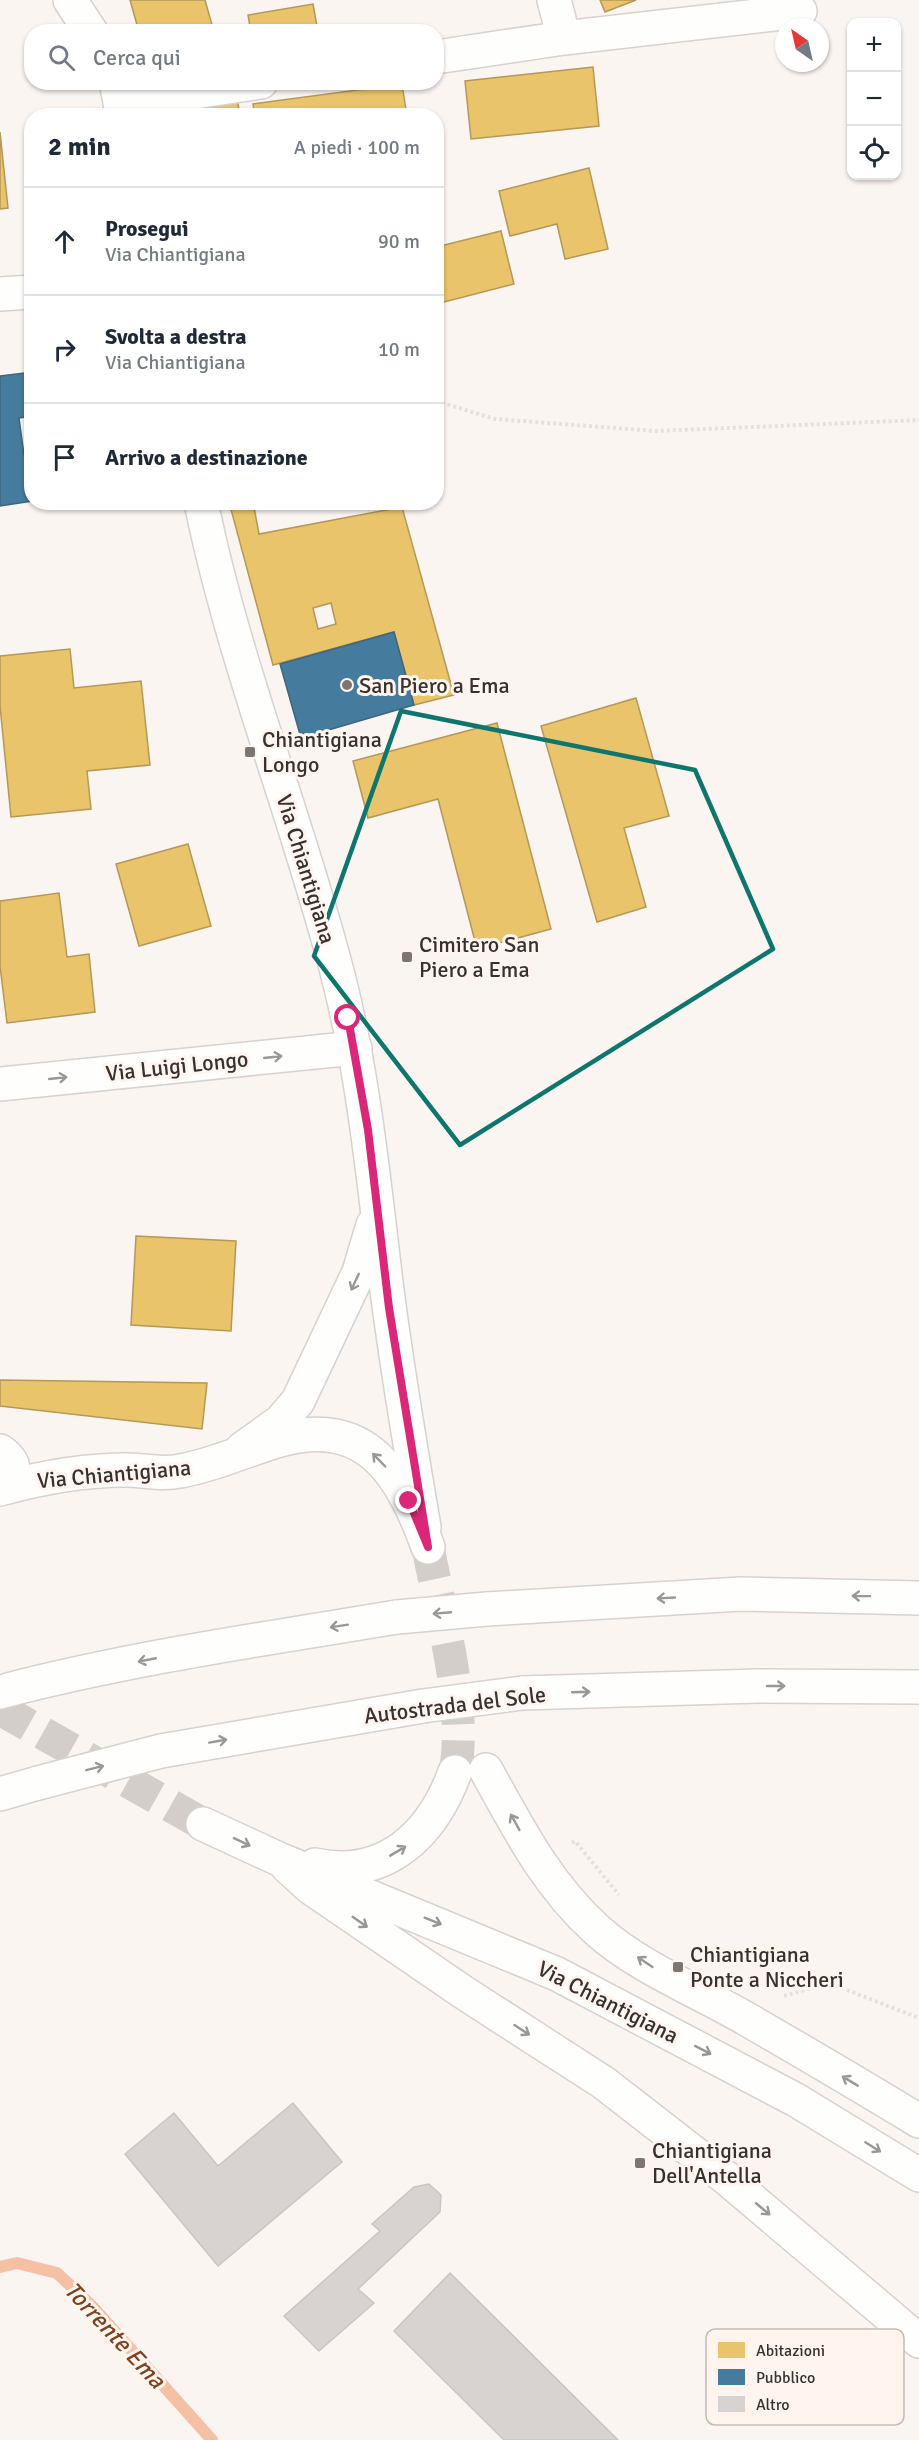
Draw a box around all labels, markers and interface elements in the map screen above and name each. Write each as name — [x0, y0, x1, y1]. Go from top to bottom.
north arrow — [775, 18, 829, 72]
map controls — [847, 18, 901, 180]
button: + — [847, 18, 901, 72]
search box — [24, 24, 444, 90]
icon: search — [45, 41, 78, 74]
text: Cerca qui — [93, 44, 181, 71]
button: − — [847, 72, 901, 126]
button: locate — [847, 126, 901, 180]
text: 2 min — [48, 131, 111, 163]
text: A piedi · 100 m — [294, 135, 420, 160]
text: Prosegui — [105, 215, 189, 242]
icon: ahead — [48, 225, 81, 258]
text: 90 m — [378, 229, 420, 254]
text: Via Chiantigiana — [105, 242, 246, 267]
text: Svolta a destra — [105, 323, 246, 350]
icon: right — [48, 333, 81, 366]
text: 10 m — [378, 337, 420, 362]
text: Via Chiantigiana — [105, 350, 246, 375]
icon: arrive — [48, 441, 81, 474]
text: Arrivo a destinazione — [105, 444, 308, 471]
place label: San Piero a Ema — [359, 672, 510, 699]
marker: San Piero a Ema — [340, 678, 354, 692]
place label: Chiantigiana Longo — [262, 726, 382, 778]
marker: Chiantigiana Longo — [243, 745, 257, 759]
street label: Via Chiantigiana — [270, 791, 342, 947]
place label: Cimitero San Piero a Ema — [419, 931, 539, 983]
marker: Cimitero San Piero a Ema — [400, 950, 414, 964]
route start — [334, 1004, 360, 1030]
street label: Via Luigi Longo — [104, 1045, 250, 1087]
one-way arrow — [263, 1051, 283, 1062]
one-way arrow — [48, 1072, 68, 1083]
one-way arrow — [348, 1272, 360, 1290]
one-way arrow — [372, 1453, 386, 1468]
street label: Via Chiantigiana — [36, 1454, 192, 1494]
route end — [395, 1487, 421, 1513]
one-way arrow — [851, 1590, 871, 1602]
one-way arrow — [656, 1593, 676, 1604]
one-way arrow — [432, 1608, 452, 1619]
one-way arrow — [330, 1621, 349, 1632]
one-way arrow — [138, 1655, 157, 1666]
street label: Autostrada del Sole — [363, 1680, 547, 1730]
one-way arrow — [765, 1680, 785, 1692]
one-way arrow — [570, 1686, 590, 1697]
one-way arrow — [208, 1735, 228, 1746]
one-way arrow — [85, 1762, 104, 1773]
one-way arrow — [509, 1813, 520, 1831]
one-way arrow — [232, 1837, 250, 1849]
one-way arrow — [389, 1844, 406, 1856]
one-way arrow — [352, 1916, 368, 1928]
one-way arrow — [423, 1916, 442, 1927]
place label: Chiantigiana Ponte a Niccheri — [690, 1941, 844, 1993]
street label: Via Chiantigiana — [533, 1955, 683, 2049]
one-way arrow — [637, 1956, 654, 1969]
marker: Chiantigiana Ponte a Niccheri — [671, 1960, 685, 1974]
one-way arrow — [513, 2025, 530, 2037]
one-way arrow — [694, 2045, 712, 2057]
one-way arrow — [842, 2075, 859, 2087]
place label: Chiantigiana Dell'Antella — [652, 2137, 772, 2189]
one-way arrow — [864, 2141, 881, 2153]
marker: Chiantigiana Dell'Antella — [633, 2156, 647, 2170]
one-way arrow — [755, 2202, 771, 2215]
water label: Torrente Ema — [58, 2275, 173, 2395]
legend — [706, 2329, 904, 2425]
text: Abitazioni — [756, 2341, 825, 2361]
text: Pubblico — [756, 2368, 815, 2388]
text: Altro — [756, 2395, 790, 2415]

